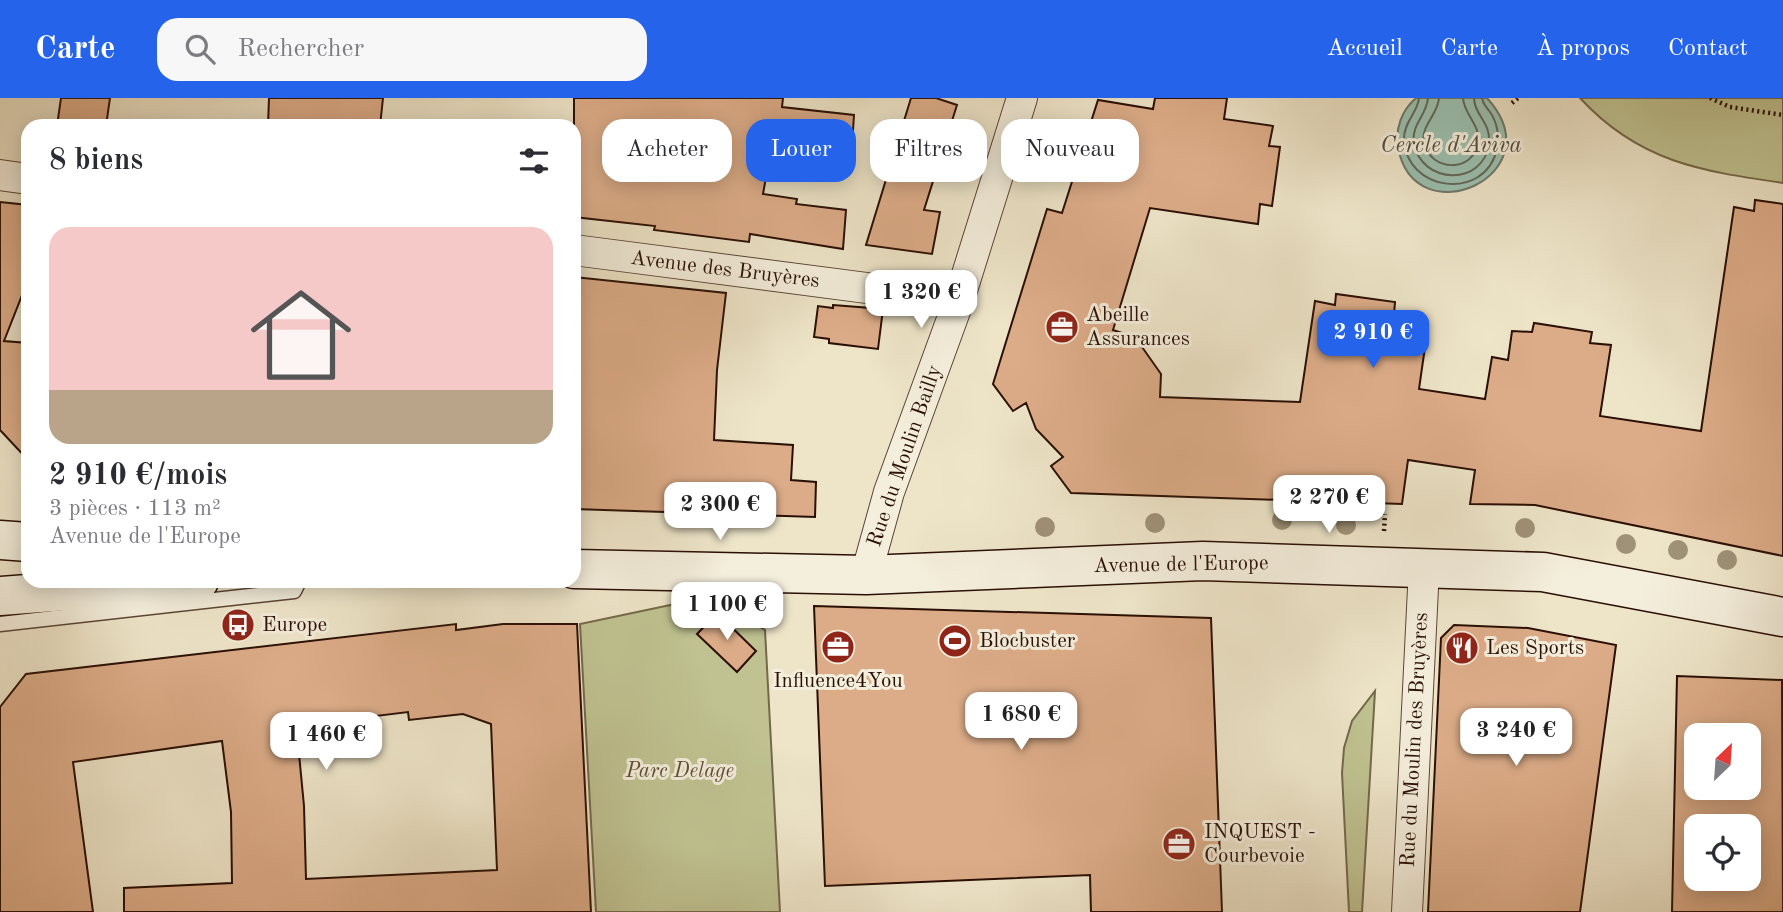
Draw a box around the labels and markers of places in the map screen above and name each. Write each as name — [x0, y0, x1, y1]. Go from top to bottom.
pin: 1 320 € — [856, 271, 986, 330]
place label: Abeille Assurances — [1086, 305, 1190, 350]
office icon: Abeille Assurances — [1043, 308, 1081, 346]
pin: 2 910 € — [1308, 310, 1438, 370]
pin: 2 270 € — [1264, 476, 1394, 535]
pin: 2 300 € — [655, 482, 785, 542]
pin: 1 100 € — [662, 582, 792, 642]
bus stop icon: Europe — [219, 606, 257, 644]
place label: Europe — [262, 615, 327, 636]
sports icon: Blocbuster — [936, 622, 974, 660]
office icon: Influence4You — [819, 628, 857, 666]
restaurant icon: Les Sports — [1443, 629, 1481, 667]
place label: Blocbuster — [979, 631, 1076, 652]
place label: Les Sports — [1486, 638, 1584, 659]
place label: Influence4You — [773, 671, 903, 692]
pin: 1 680 € — [956, 692, 1086, 752]
pin: 3 240 € — [1451, 708, 1581, 768]
pin: 1 460 € — [261, 712, 391, 772]
place label: INQUEST - Courbevoie — [1204, 822, 1316, 867]
office icon: INQUEST - Courbevoie — [1160, 825, 1198, 863]

